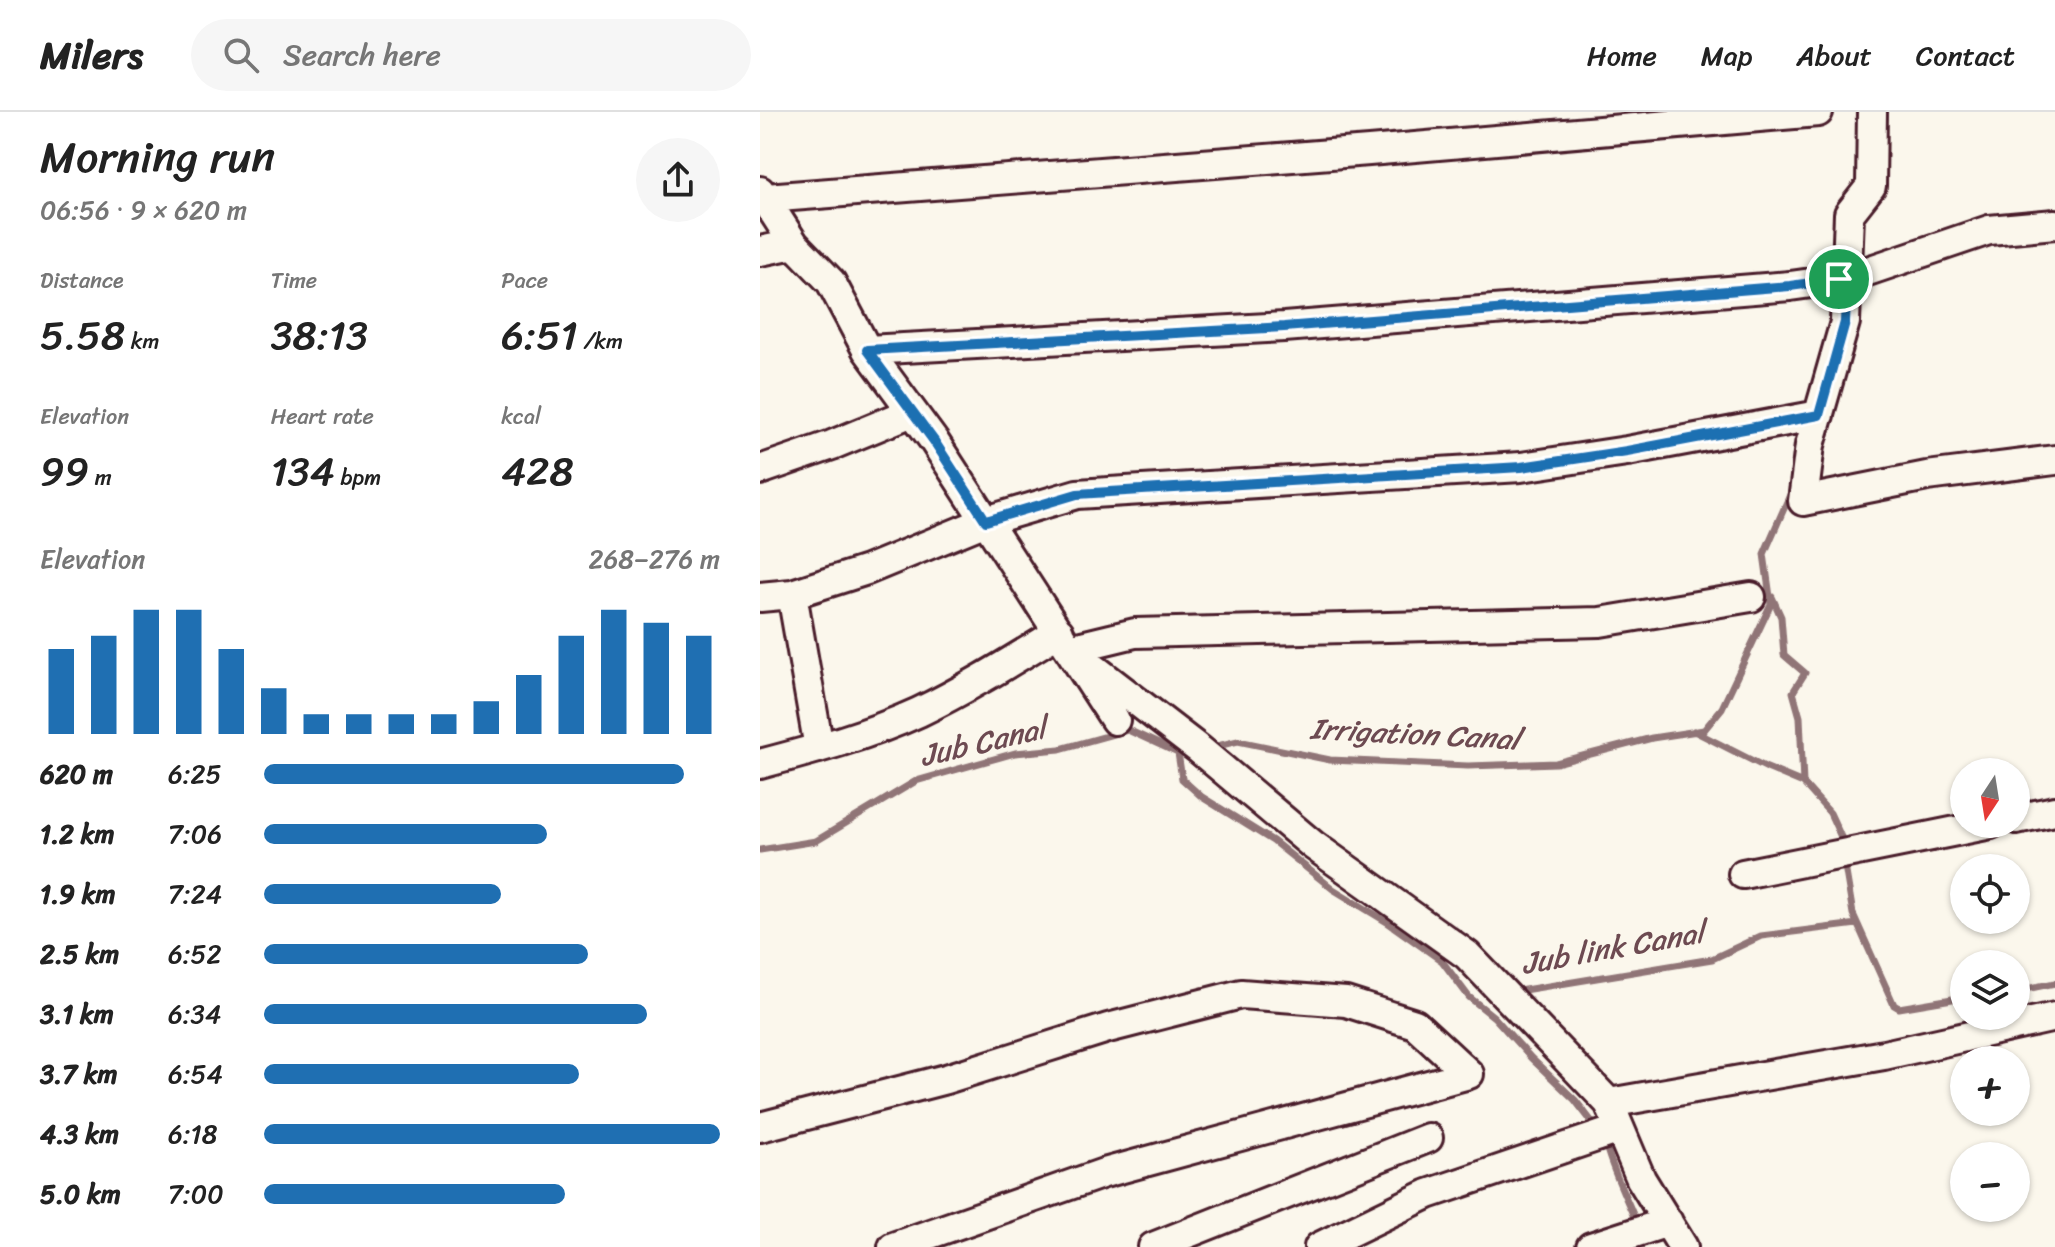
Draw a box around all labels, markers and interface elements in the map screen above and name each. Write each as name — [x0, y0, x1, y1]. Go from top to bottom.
search box — [191, 19, 751, 91]
text: Milers — [40, 22, 143, 89]
text: Search here — [283, 28, 441, 82]
text: Home — [1587, 31, 1657, 80]
text: Map — [1701, 31, 1752, 80]
text: About — [1796, 31, 1872, 80]
text: Contact — [1916, 31, 2015, 80]
icon: search — [219, 33, 263, 77]
text: Morning run — [40, 118, 275, 196]
button: share — [636, 138, 720, 222]
text: 06:56 · 9 × 620 m — [40, 187, 247, 233]
pin — [1805, 245, 1873, 313]
icon: arrive — [1817, 257, 1861, 301]
text: Distance — [40, 261, 124, 300]
text: Time — [271, 261, 317, 300]
text: Pace — [501, 261, 548, 300]
text: 5.58 — [40, 300, 125, 371]
text: 38:13 — [271, 300, 368, 371]
text: 6:51 — [501, 300, 578, 371]
text: km — [125, 322, 159, 361]
text: /km — [578, 322, 623, 361]
text: Elevation — [40, 397, 129, 436]
text: Heart rate — [271, 397, 374, 436]
text: kcal — [501, 397, 541, 436]
text: 99 — [40, 436, 89, 507]
text: 134 — [271, 436, 335, 507]
text: 428 — [501, 436, 574, 507]
text: m — [89, 458, 112, 497]
text: bpm — [335, 458, 381, 497]
text: Elevation — [40, 536, 145, 582]
text: 268–276 m — [588, 536, 720, 582]
water label: Jub Canal — [915, 700, 1058, 783]
water label: Irrigation Canal — [1308, 702, 1527, 767]
text: 620 m — [40, 751, 113, 797]
text: 6:25 — [168, 751, 222, 797]
north arrow — [1950, 758, 2030, 838]
map controls — [1950, 758, 2030, 1222]
text: 1.2 km — [40, 811, 115, 857]
text: 7:06 — [168, 811, 222, 857]
button: locate — [1950, 854, 2030, 934]
text: 1.9 km — [40, 871, 116, 917]
text: 7:24 — [168, 871, 222, 917]
water label: Jub link Canal — [1517, 904, 1715, 991]
text: 2.5 km — [40, 931, 119, 977]
text: 6:52 — [168, 931, 222, 977]
button: layers — [1950, 950, 2030, 1030]
text: 3.1 km — [40, 991, 114, 1037]
text: 6:34 — [168, 991, 221, 1037]
button: + — [1950, 1046, 2030, 1126]
text: 3.7 km — [40, 1051, 118, 1097]
text: 6:54 — [168, 1051, 223, 1097]
text: 4.3 km — [40, 1111, 119, 1157]
text: 6:18 — [168, 1111, 217, 1157]
button: − — [1950, 1142, 2030, 1222]
text: 5.0 km — [40, 1171, 121, 1217]
text: 7:00 — [168, 1171, 224, 1217]

